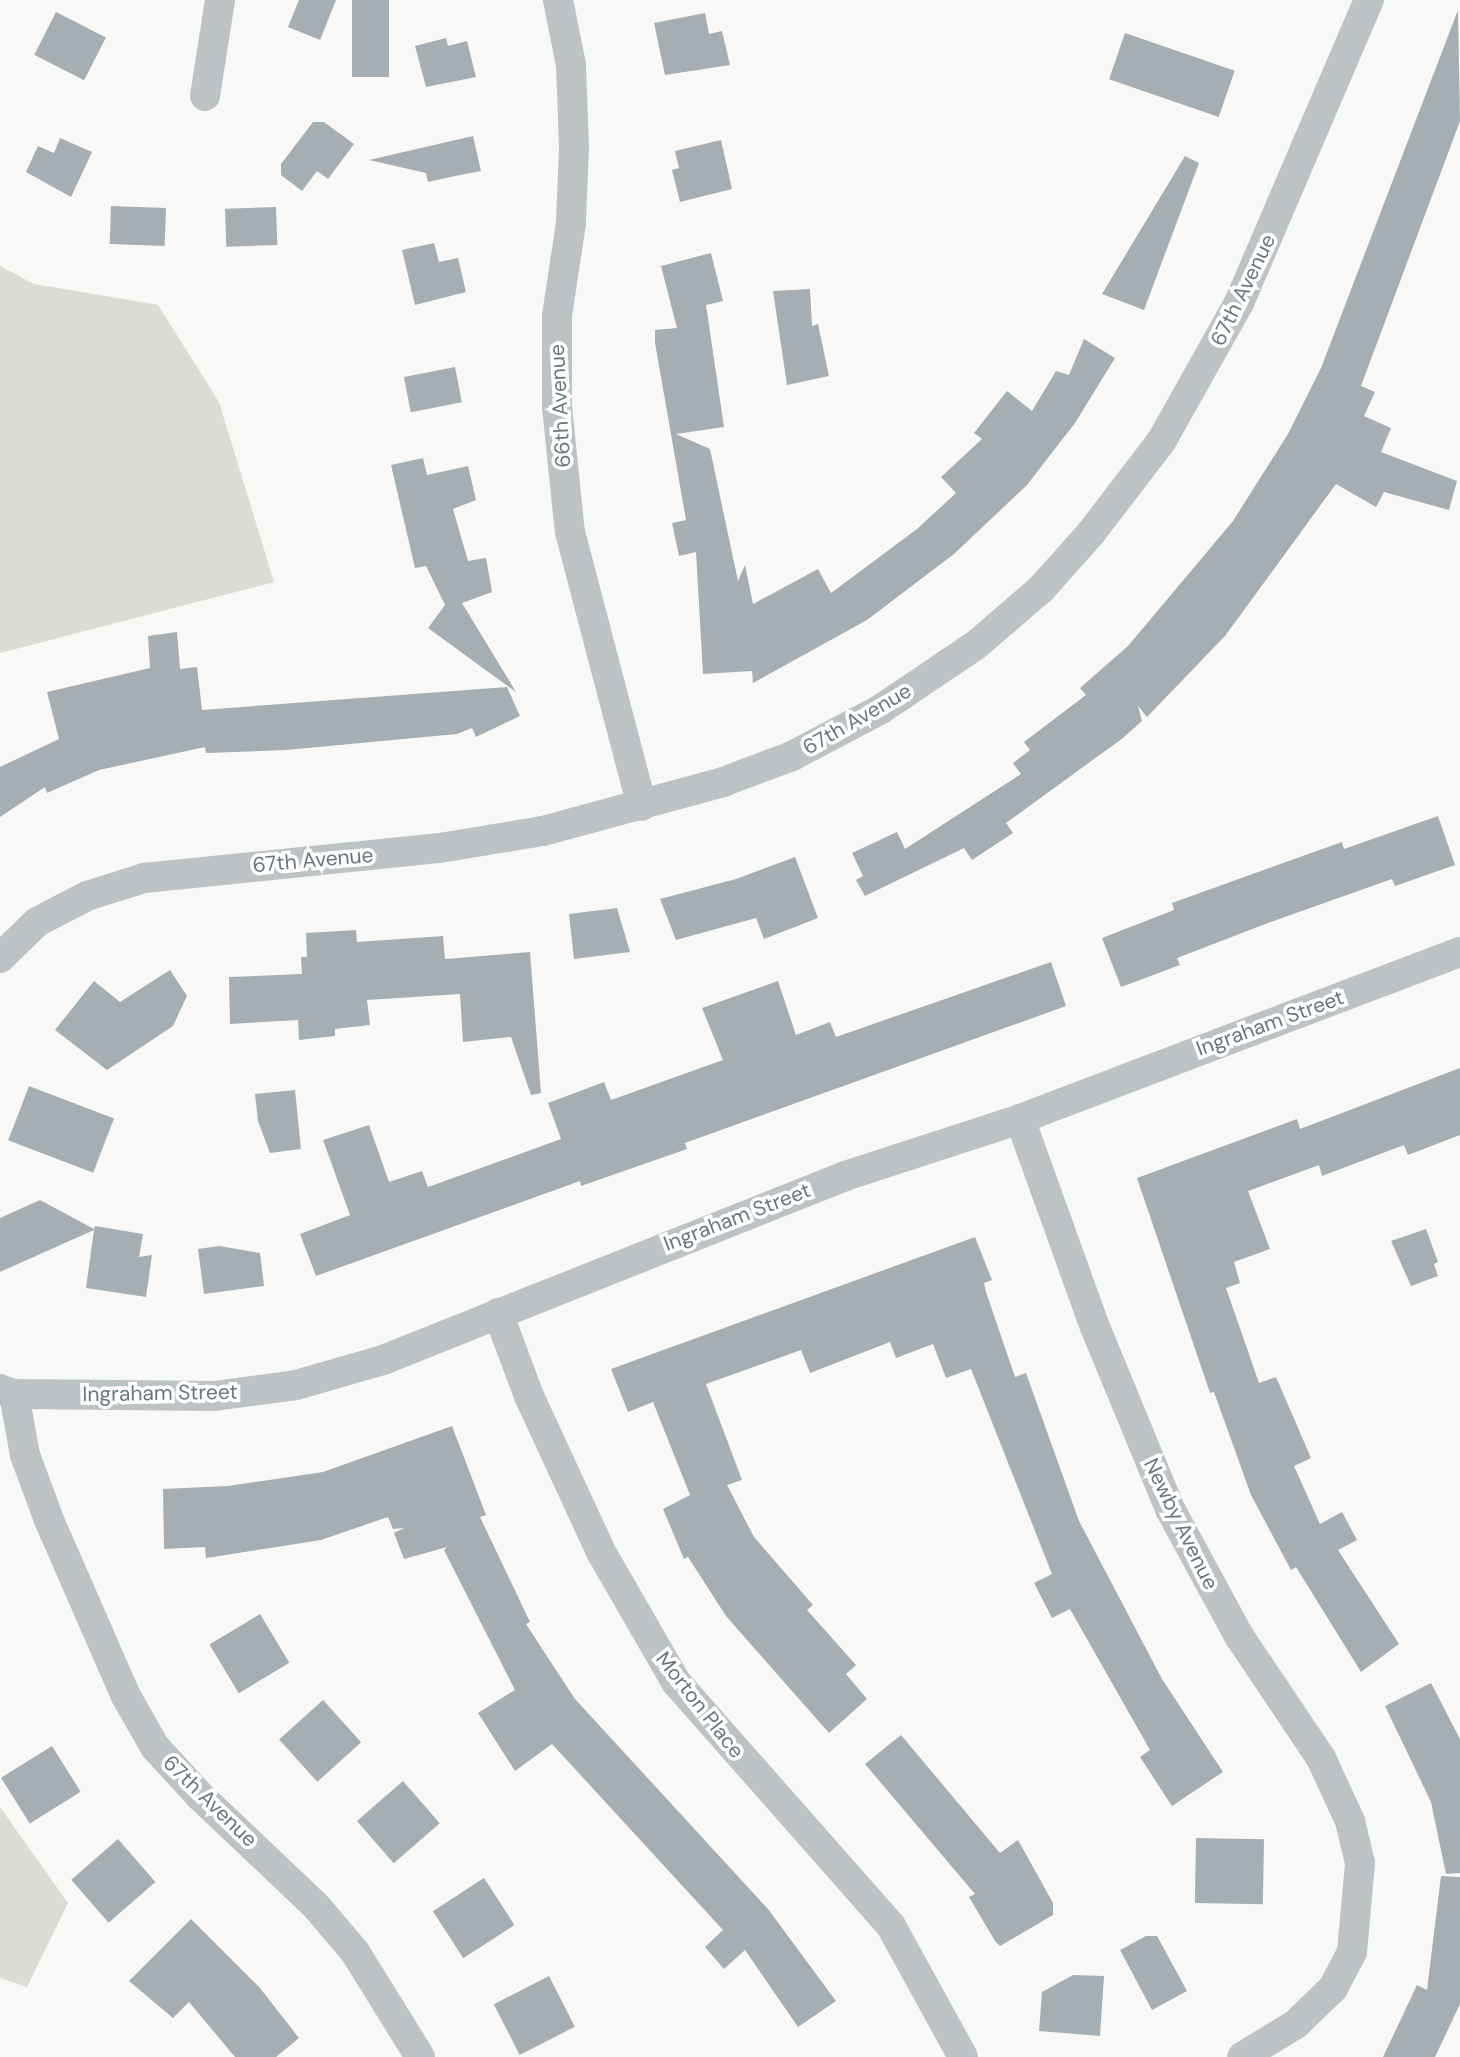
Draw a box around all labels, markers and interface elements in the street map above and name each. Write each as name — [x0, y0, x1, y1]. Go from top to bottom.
street label: 67th Avenue — [1205, 230, 1281, 350]
street label: 66th Avenue — [544, 344, 576, 468]
street label: 67th Avenue — [798, 678, 916, 760]
street label: 67th Avenue — [252, 842, 374, 878]
street label: Ingraham Street — [1193, 985, 1347, 1061]
street label: Ingraham Street — [660, 1177, 814, 1257]
street label: Ingraham Street — [82, 1379, 238, 1407]
street label: Newby Avenue — [1138, 1454, 1224, 1594]
street label: Morton Place — [651, 1647, 749, 1763]
street label: 67th Avenue — [158, 1750, 262, 1852]

